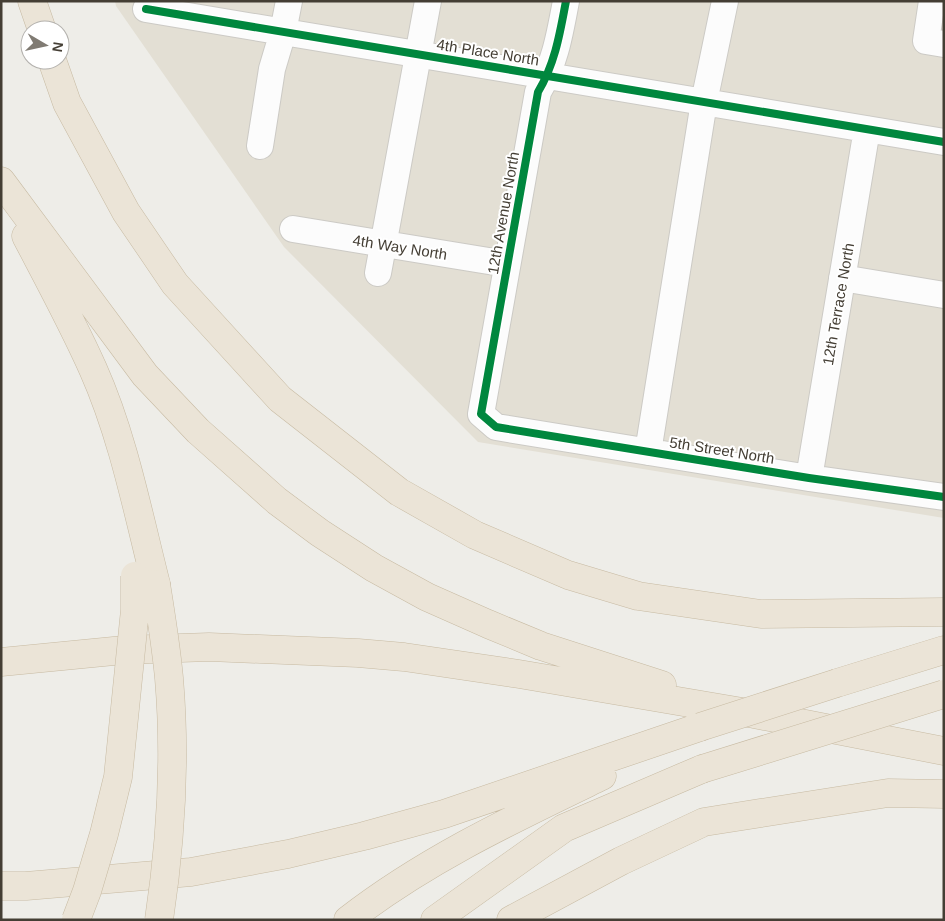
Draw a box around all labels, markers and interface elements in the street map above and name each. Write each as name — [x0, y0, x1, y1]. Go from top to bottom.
north arrow — [20, 20, 70, 70]
street label: 4th Place North — [436, 36, 540, 68]
text: N — [49, 41, 67, 53]
street label: 12th Avenue North — [484, 150, 522, 276]
street label: 4th Way North — [352, 231, 448, 263]
street label: 12th Terrace North — [819, 241, 857, 367]
street label: 5th Street North — [668, 433, 776, 467]

